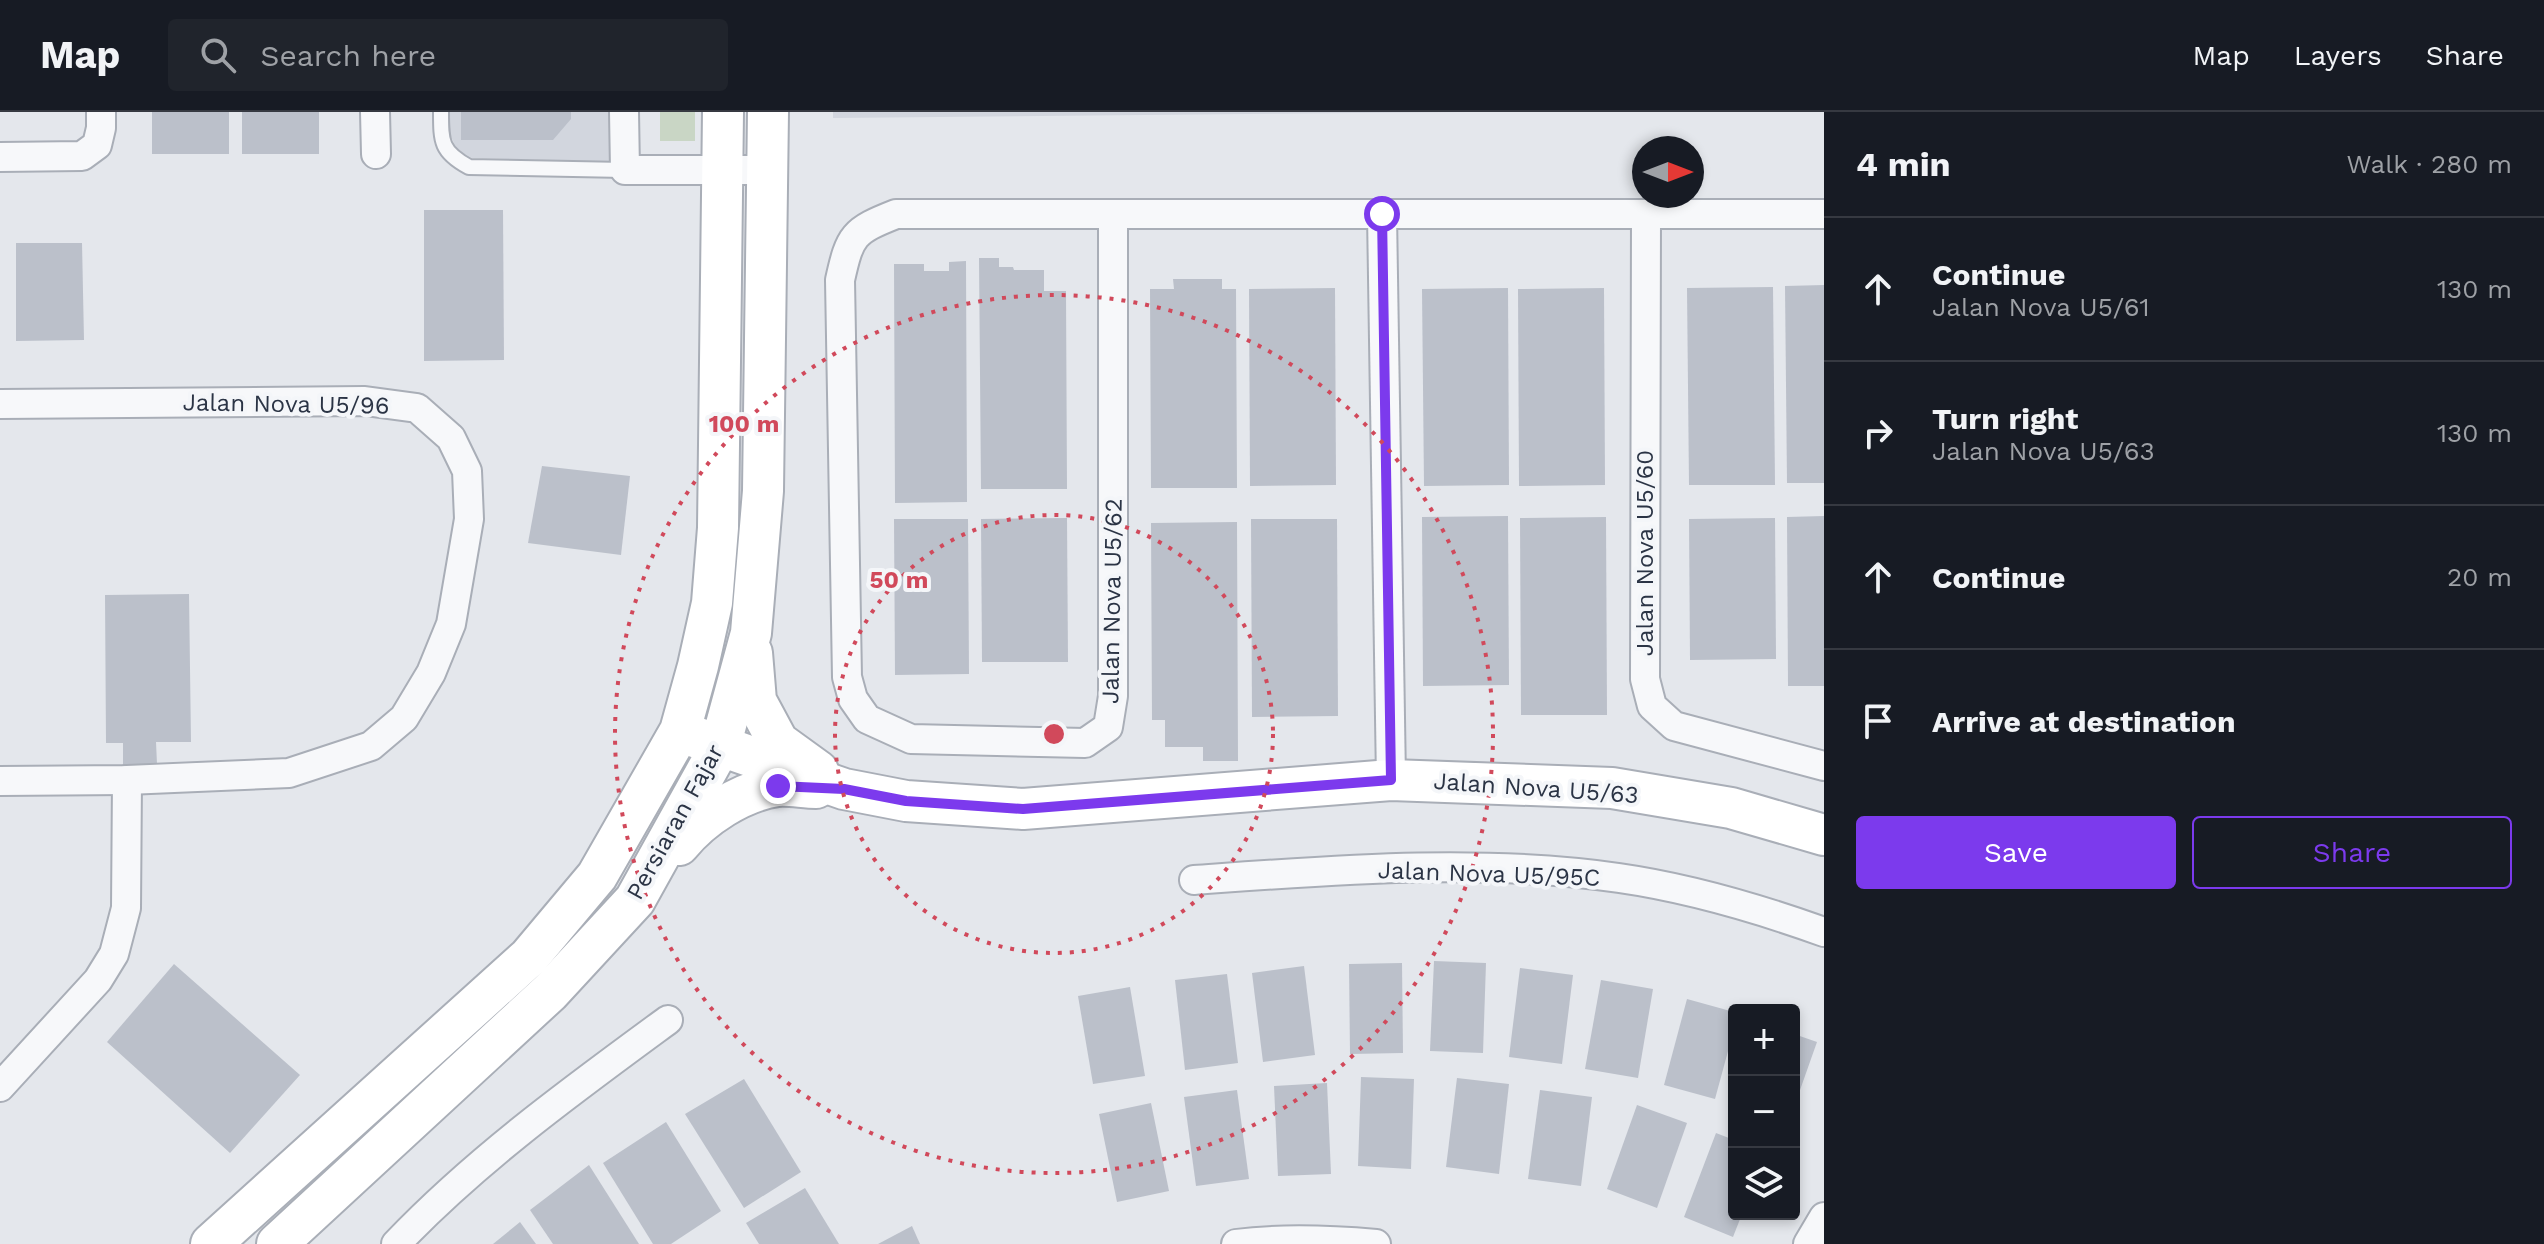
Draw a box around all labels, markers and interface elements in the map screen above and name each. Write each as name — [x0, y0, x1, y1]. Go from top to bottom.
search box — [168, 19, 728, 91]
text: Map — [40, 33, 120, 77]
icon: search — [196, 33, 240, 77]
text: Search here — [260, 38, 436, 73]
text: Map — [2193, 39, 2250, 72]
text: Layers — [2294, 39, 2382, 72]
text: Share — [2426, 39, 2504, 72]
north arrow — [1632, 136, 1704, 208]
text: 4 min — [1856, 144, 1951, 184]
text: Walk · 280 m — [2347, 149, 2512, 179]
route start — [1364, 196, 1400, 232]
text: Continue — [1932, 257, 2065, 292]
icon: ahead — [1856, 267, 1900, 311]
text: 130 m — [2437, 274, 2512, 304]
text: Jalan Nova U5/61 — [1932, 292, 2150, 322]
street label: Jalan Nova U5/96 — [182, 388, 390, 420]
text: Turn right — [1932, 401, 2078, 436]
text: 100 m — [709, 410, 779, 438]
icon: right — [1856, 411, 1900, 455]
text: 130 m — [2437, 418, 2512, 448]
text: Jalan Nova U5/63 — [1932, 436, 2155, 466]
street label: Jalan Nova U5/60 — [1631, 450, 1659, 656]
street label: Jalan Nova U5/62 — [1096, 498, 1128, 704]
icon: ahead — [1856, 555, 1900, 599]
text: Continue — [1932, 560, 2065, 595]
text: 20 m — [2447, 562, 2512, 592]
text: 50 m — [870, 566, 928, 594]
icon: arrive — [1856, 699, 1900, 743]
text: Arrive at destination — [1932, 704, 2236, 739]
centre of rings — [1040, 720, 1068, 748]
street label: Persiaran Fajar — [621, 739, 729, 904]
street label: Jalan Nova U5/63 — [1433, 767, 1639, 809]
route end — [760, 768, 796, 804]
button: Save — [1856, 816, 2176, 889]
button: Share — [2192, 816, 2512, 889]
street label: Jalan Nova U5/95C — [1377, 856, 1601, 892]
map controls — [1728, 1004, 1800, 1220]
button: + — [1728, 1004, 1800, 1076]
button: − — [1728, 1076, 1800, 1148]
button: layers — [1728, 1148, 1800, 1220]

